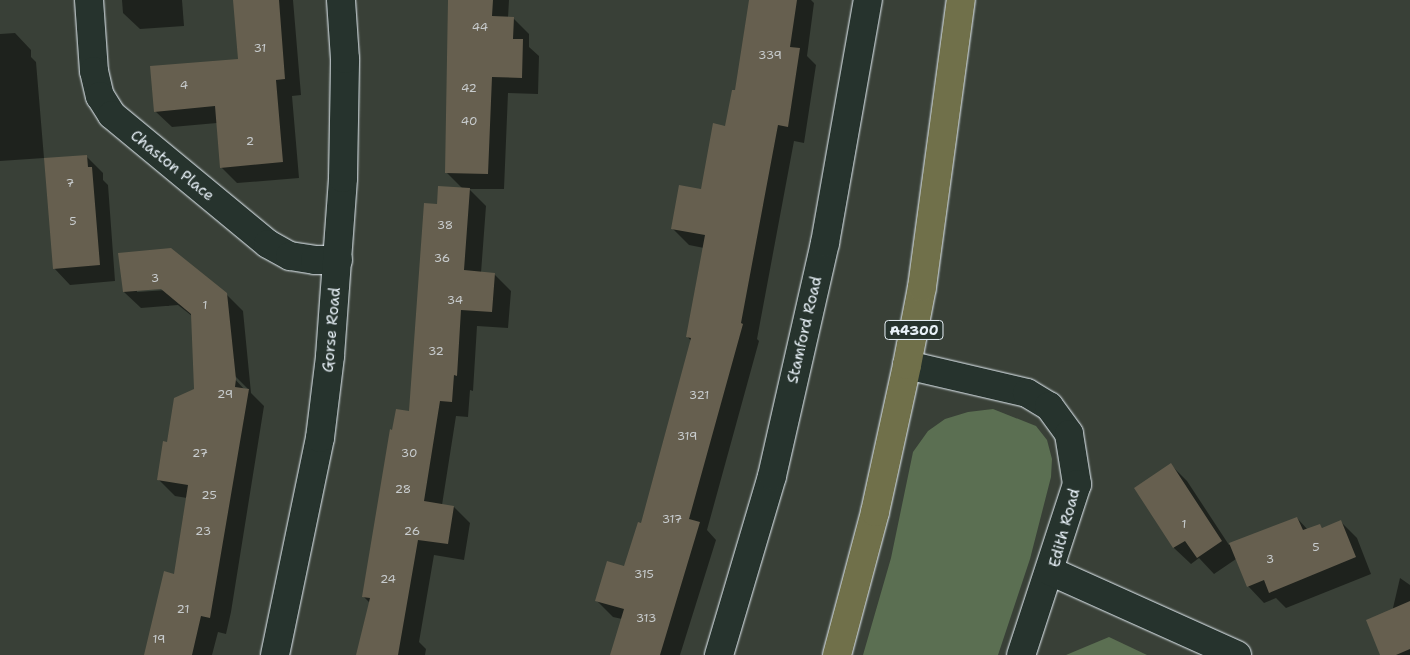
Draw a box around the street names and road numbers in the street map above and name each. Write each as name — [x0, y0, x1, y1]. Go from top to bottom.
street label: Chaston Place — [127, 127, 217, 205]
street label: Stamford Road — [784, 275, 826, 385]
street label: Gorse Road — [319, 287, 345, 373]
road number: A4300 — [884, 318, 944, 342]
street label: Edith Road — [1046, 487, 1084, 569]

